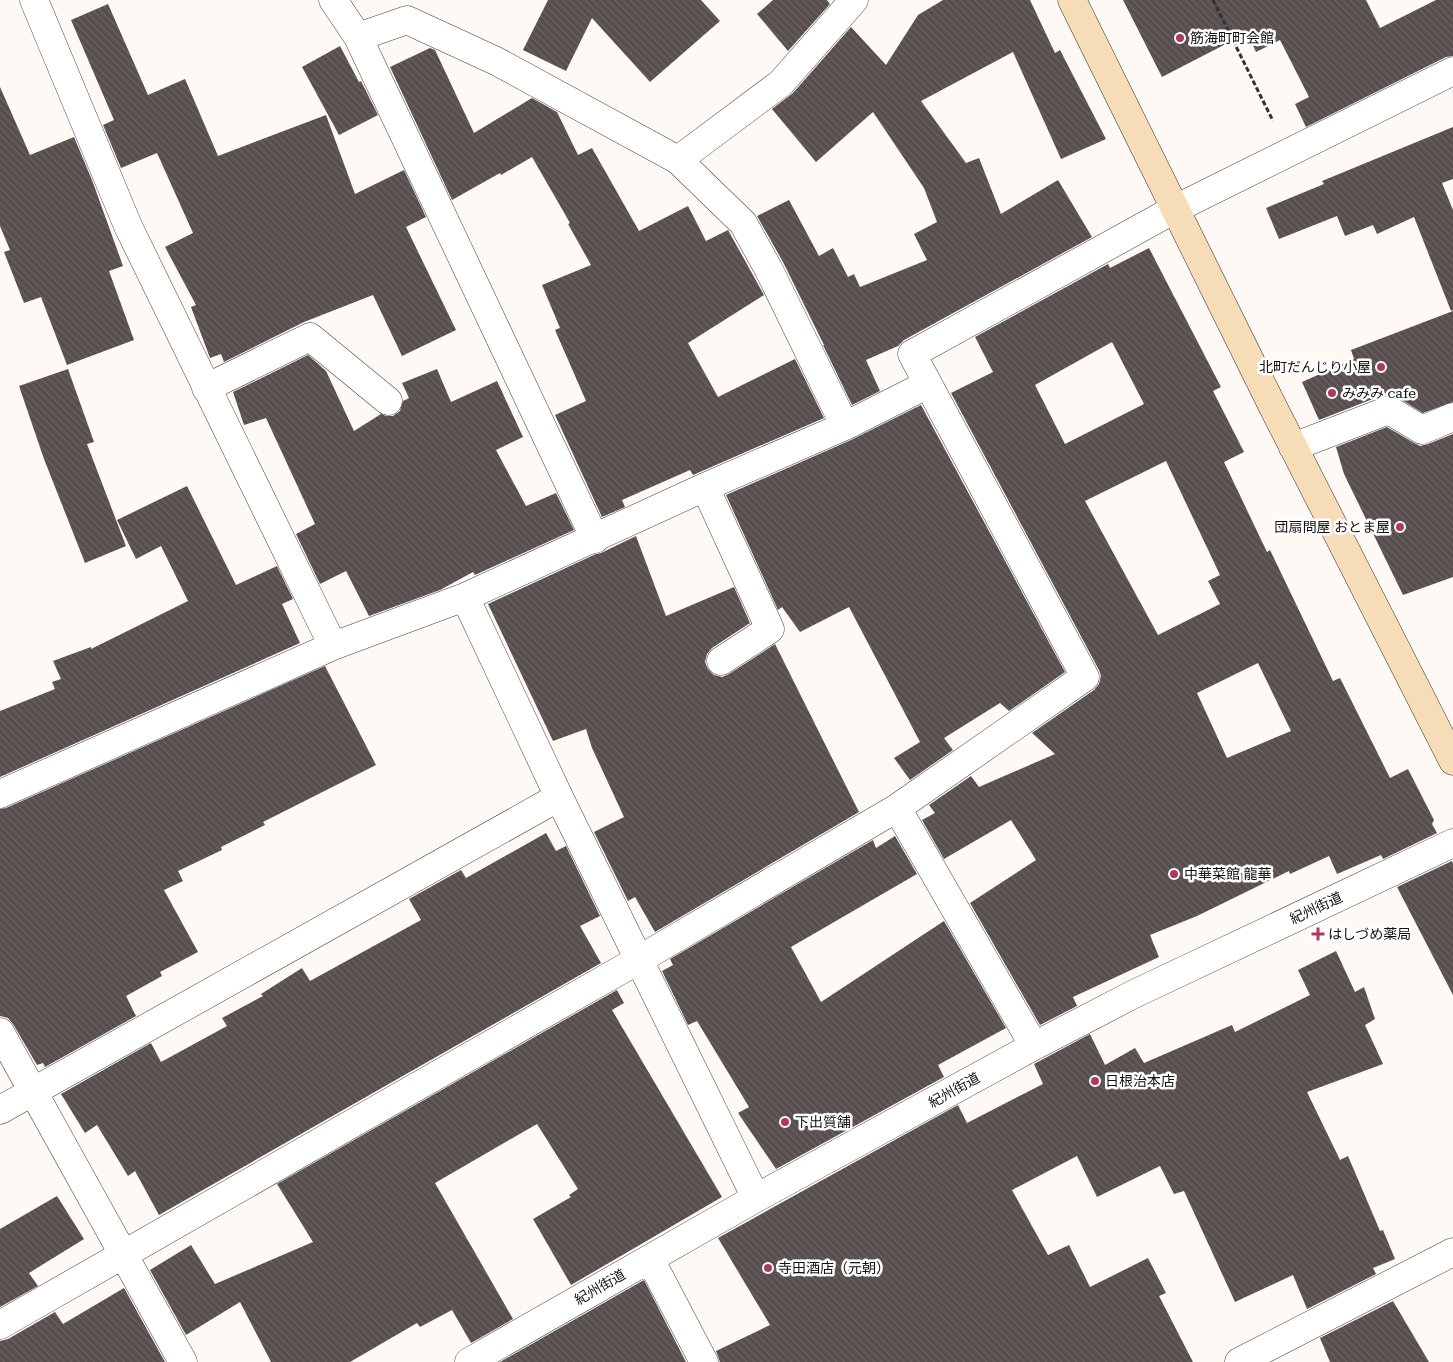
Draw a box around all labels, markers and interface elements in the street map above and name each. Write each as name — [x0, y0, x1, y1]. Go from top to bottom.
place label: 筋海町町会館 — [1190, 30, 1274, 46]
marker: 筋海町町会館 — [1174, 32, 1186, 44]
place label: 北町だんじり小屋 — [1259, 359, 1371, 375]
marker: 北町だんじり小屋 — [1375, 361, 1387, 373]
place label: みみみ cafe — [1342, 385, 1416, 401]
marker: みみみ cafe — [1326, 387, 1338, 399]
place label: 団扇問屋 おとま屋 — [1274, 519, 1390, 535]
marker: 団扇問屋 おとま屋 — [1394, 521, 1406, 533]
place label: 中華菜館 龍華 — [1184, 866, 1272, 882]
marker: 中華菜館 龍華 — [1168, 868, 1180, 880]
street label: 紀州街道 — [1287, 889, 1345, 927]
place label: はしづめ薬局 — [1328, 926, 1411, 942]
marker: はしづめ薬局 — [1312, 928, 1324, 940]
street label: 紀州街道 — [926, 1069, 982, 1111]
place label: 日根治本店 — [1105, 1073, 1175, 1089]
marker: 日根治本店 — [1089, 1075, 1101, 1087]
place label: 下出質舗 — [795, 1114, 851, 1130]
marker: 下出質舗 — [779, 1116, 791, 1128]
place label: 寺田酒店（元朝） — [778, 1260, 890, 1276]
marker: 寺田酒店（元朝） — [762, 1262, 774, 1274]
street label: 紀州街道 — [572, 1266, 628, 1308]

